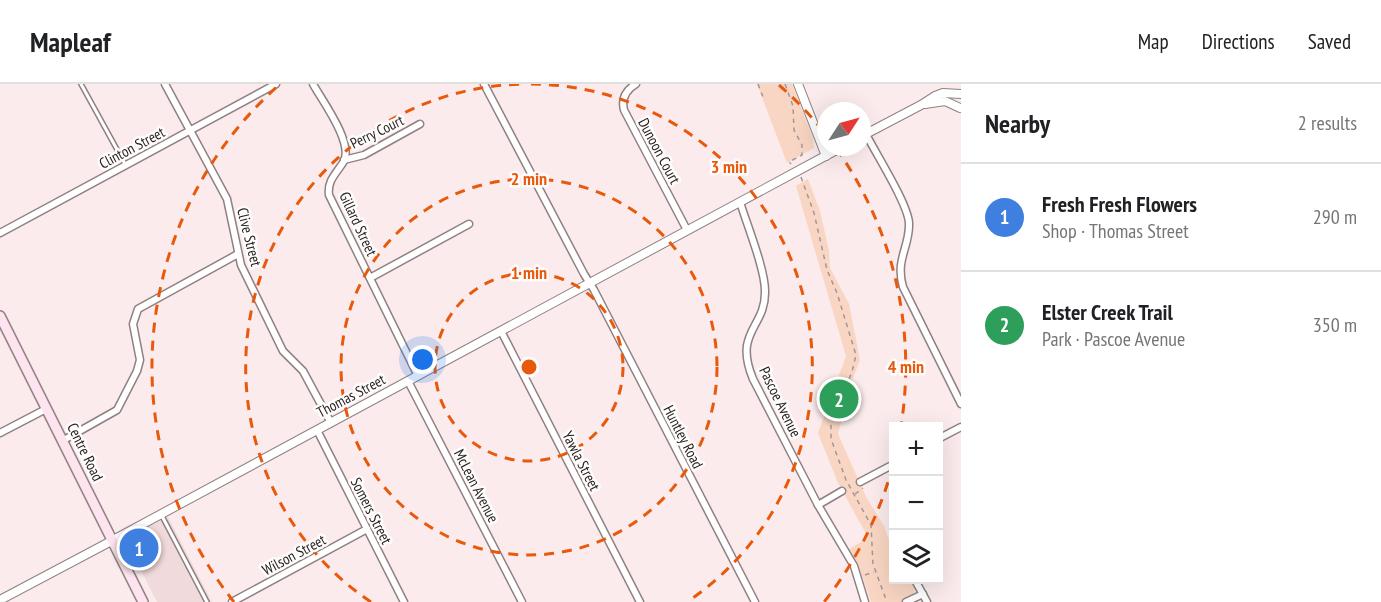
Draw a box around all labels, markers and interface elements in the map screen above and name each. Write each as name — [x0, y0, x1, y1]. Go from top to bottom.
text: Mapleaf — [30, 23, 111, 60]
text: Map — [1138, 28, 1169, 55]
text: Directions — [1202, 28, 1275, 55]
text: Saved — [1308, 28, 1351, 55]
north arrow — [817, 102, 871, 156]
text: Nearby — [985, 107, 1050, 140]
street label: Perry Court — [347, 110, 407, 153]
text: 2 results — [1298, 110, 1357, 136]
street label: Dunoon Court — [634, 115, 685, 187]
street label: Clinton Street — [96, 122, 168, 173]
text: 3 min — [711, 155, 747, 178]
text: 2 min — [511, 167, 547, 190]
street label: Gillard Street — [335, 189, 382, 259]
text: Fresh Fresh Flowers — [1042, 190, 1197, 218]
text: 1 — [1000, 204, 1009, 230]
text: 290 m — [1313, 204, 1357, 230]
street label: Clive Street — [233, 206, 266, 268]
text: Shop · Thomas Street — [1042, 218, 1189, 244]
text: 1 min — [511, 261, 547, 284]
text: Elster Creek Trail — [1042, 298, 1173, 326]
text: 2 — [1000, 312, 1009, 338]
text: 350 m — [1313, 312, 1357, 338]
text: Park · Pascoe Avenue — [1042, 326, 1185, 352]
your location — [408, 345, 437, 374]
text: 4 min — [888, 355, 924, 378]
centre of rings — [519, 357, 539, 377]
street label: Pascoe Avenue — [755, 364, 806, 440]
street label: Thomas Street — [313, 370, 388, 422]
pin: 2 — [820, 376, 858, 422]
street label: Huntley Road — [659, 402, 707, 472]
street label: Centre Road — [63, 420, 108, 484]
map controls — [889, 422, 943, 584]
button: + — [889, 422, 943, 476]
street label: Yawla Street — [558, 428, 605, 494]
street label: McLean Avenue — [450, 446, 503, 526]
street label: Somers Street — [347, 474, 396, 547]
button: − — [889, 476, 943, 530]
pin: 1 — [120, 526, 158, 570]
street label: Wilson Street — [259, 530, 329, 579]
button: layers — [889, 530, 943, 584]

